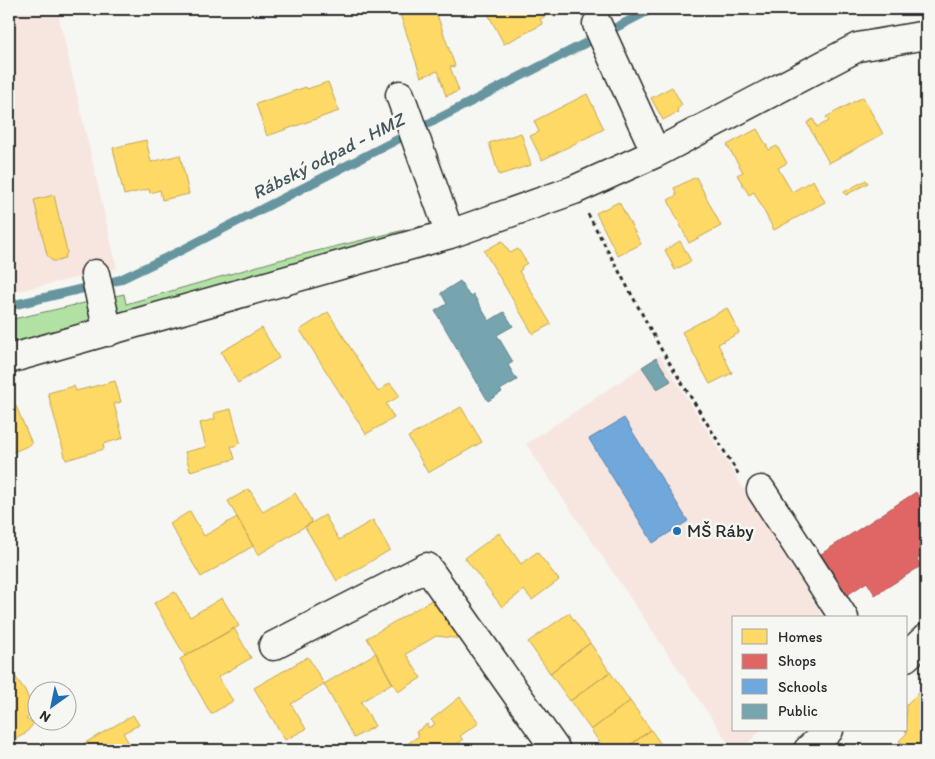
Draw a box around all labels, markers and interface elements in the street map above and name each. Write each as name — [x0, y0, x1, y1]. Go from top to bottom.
water label: Rábský odpad - HMZ — [248, 107, 410, 204]
place label: MŠ Ráby — [687, 520, 754, 542]
marker: MŠ Ráby — [671, 525, 683, 537]
legend — [732, 616, 908, 732]
text: Homes — [778, 628, 823, 646]
text: Shops — [778, 652, 817, 670]
text: Schools — [778, 678, 828, 696]
north arrow — [28, 682, 78, 732]
text: Public — [778, 702, 818, 720]
text: N — [37, 707, 54, 726]

